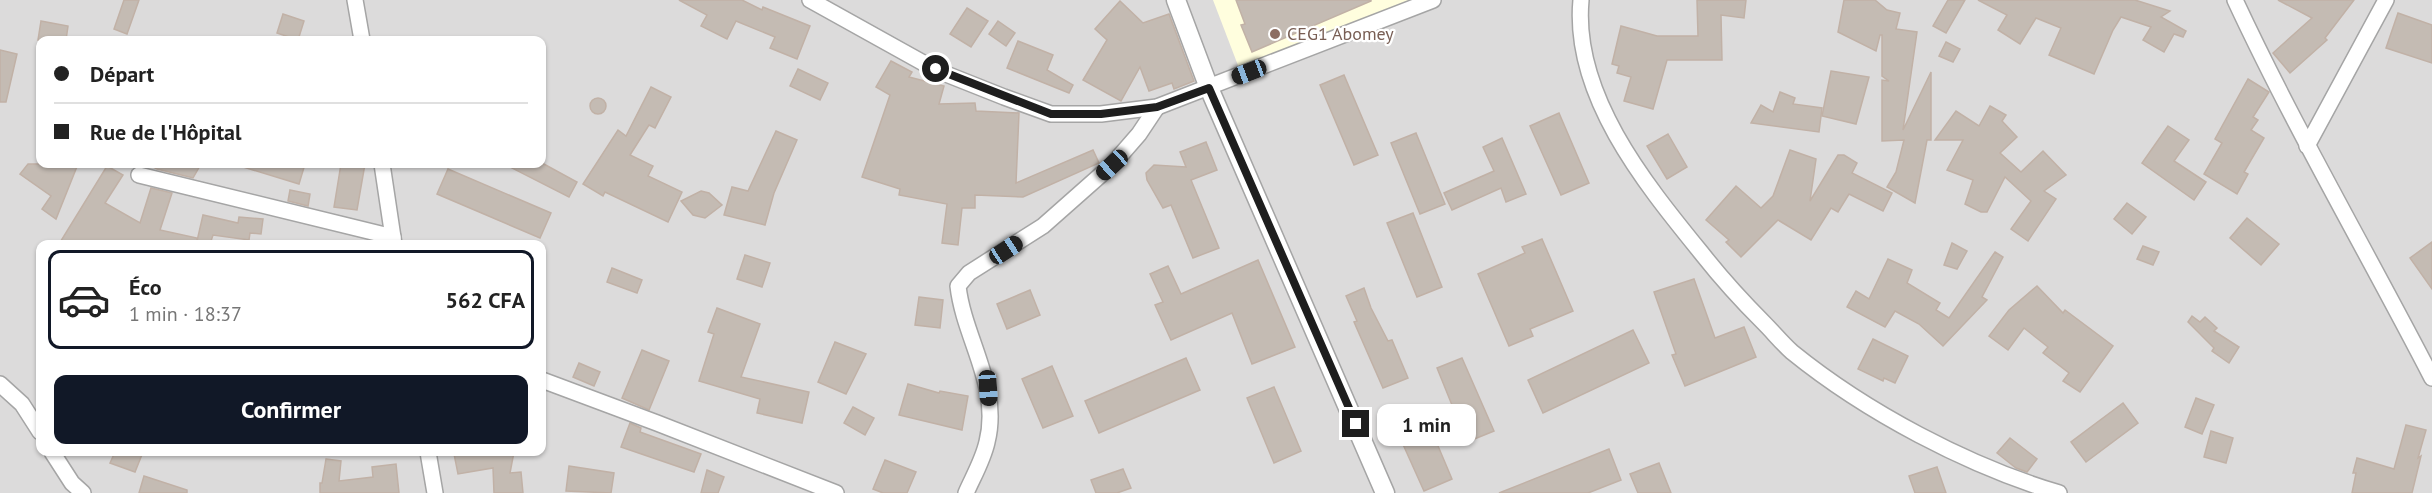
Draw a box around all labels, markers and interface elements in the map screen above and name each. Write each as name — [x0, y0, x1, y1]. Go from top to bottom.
place label: CEG1 Abomey — [1287, 22, 1394, 45]
marker: CEG1 Abomey — [1268, 27, 1282, 41]
route start — [922, 55, 949, 82]
car — [1229, 57, 1269, 87]
text: Départ — [90, 60, 154, 88]
text: Rue de l'Hôpital — [90, 118, 241, 146]
car — [1093, 146, 1131, 184]
car — [986, 233, 1026, 267]
icon: car — [57, 273, 111, 327]
text: Éco — [129, 273, 161, 301]
text: 562 CFA — [446, 286, 525, 314]
text: 1 min · 18:37 — [129, 301, 242, 327]
car — [978, 369, 998, 407]
button: Confirmer — [54, 375, 528, 444]
callout: 1 min — [1377, 403, 1476, 445]
route end — [1342, 410, 1369, 437]
text: 1 min — [1402, 412, 1451, 438]

